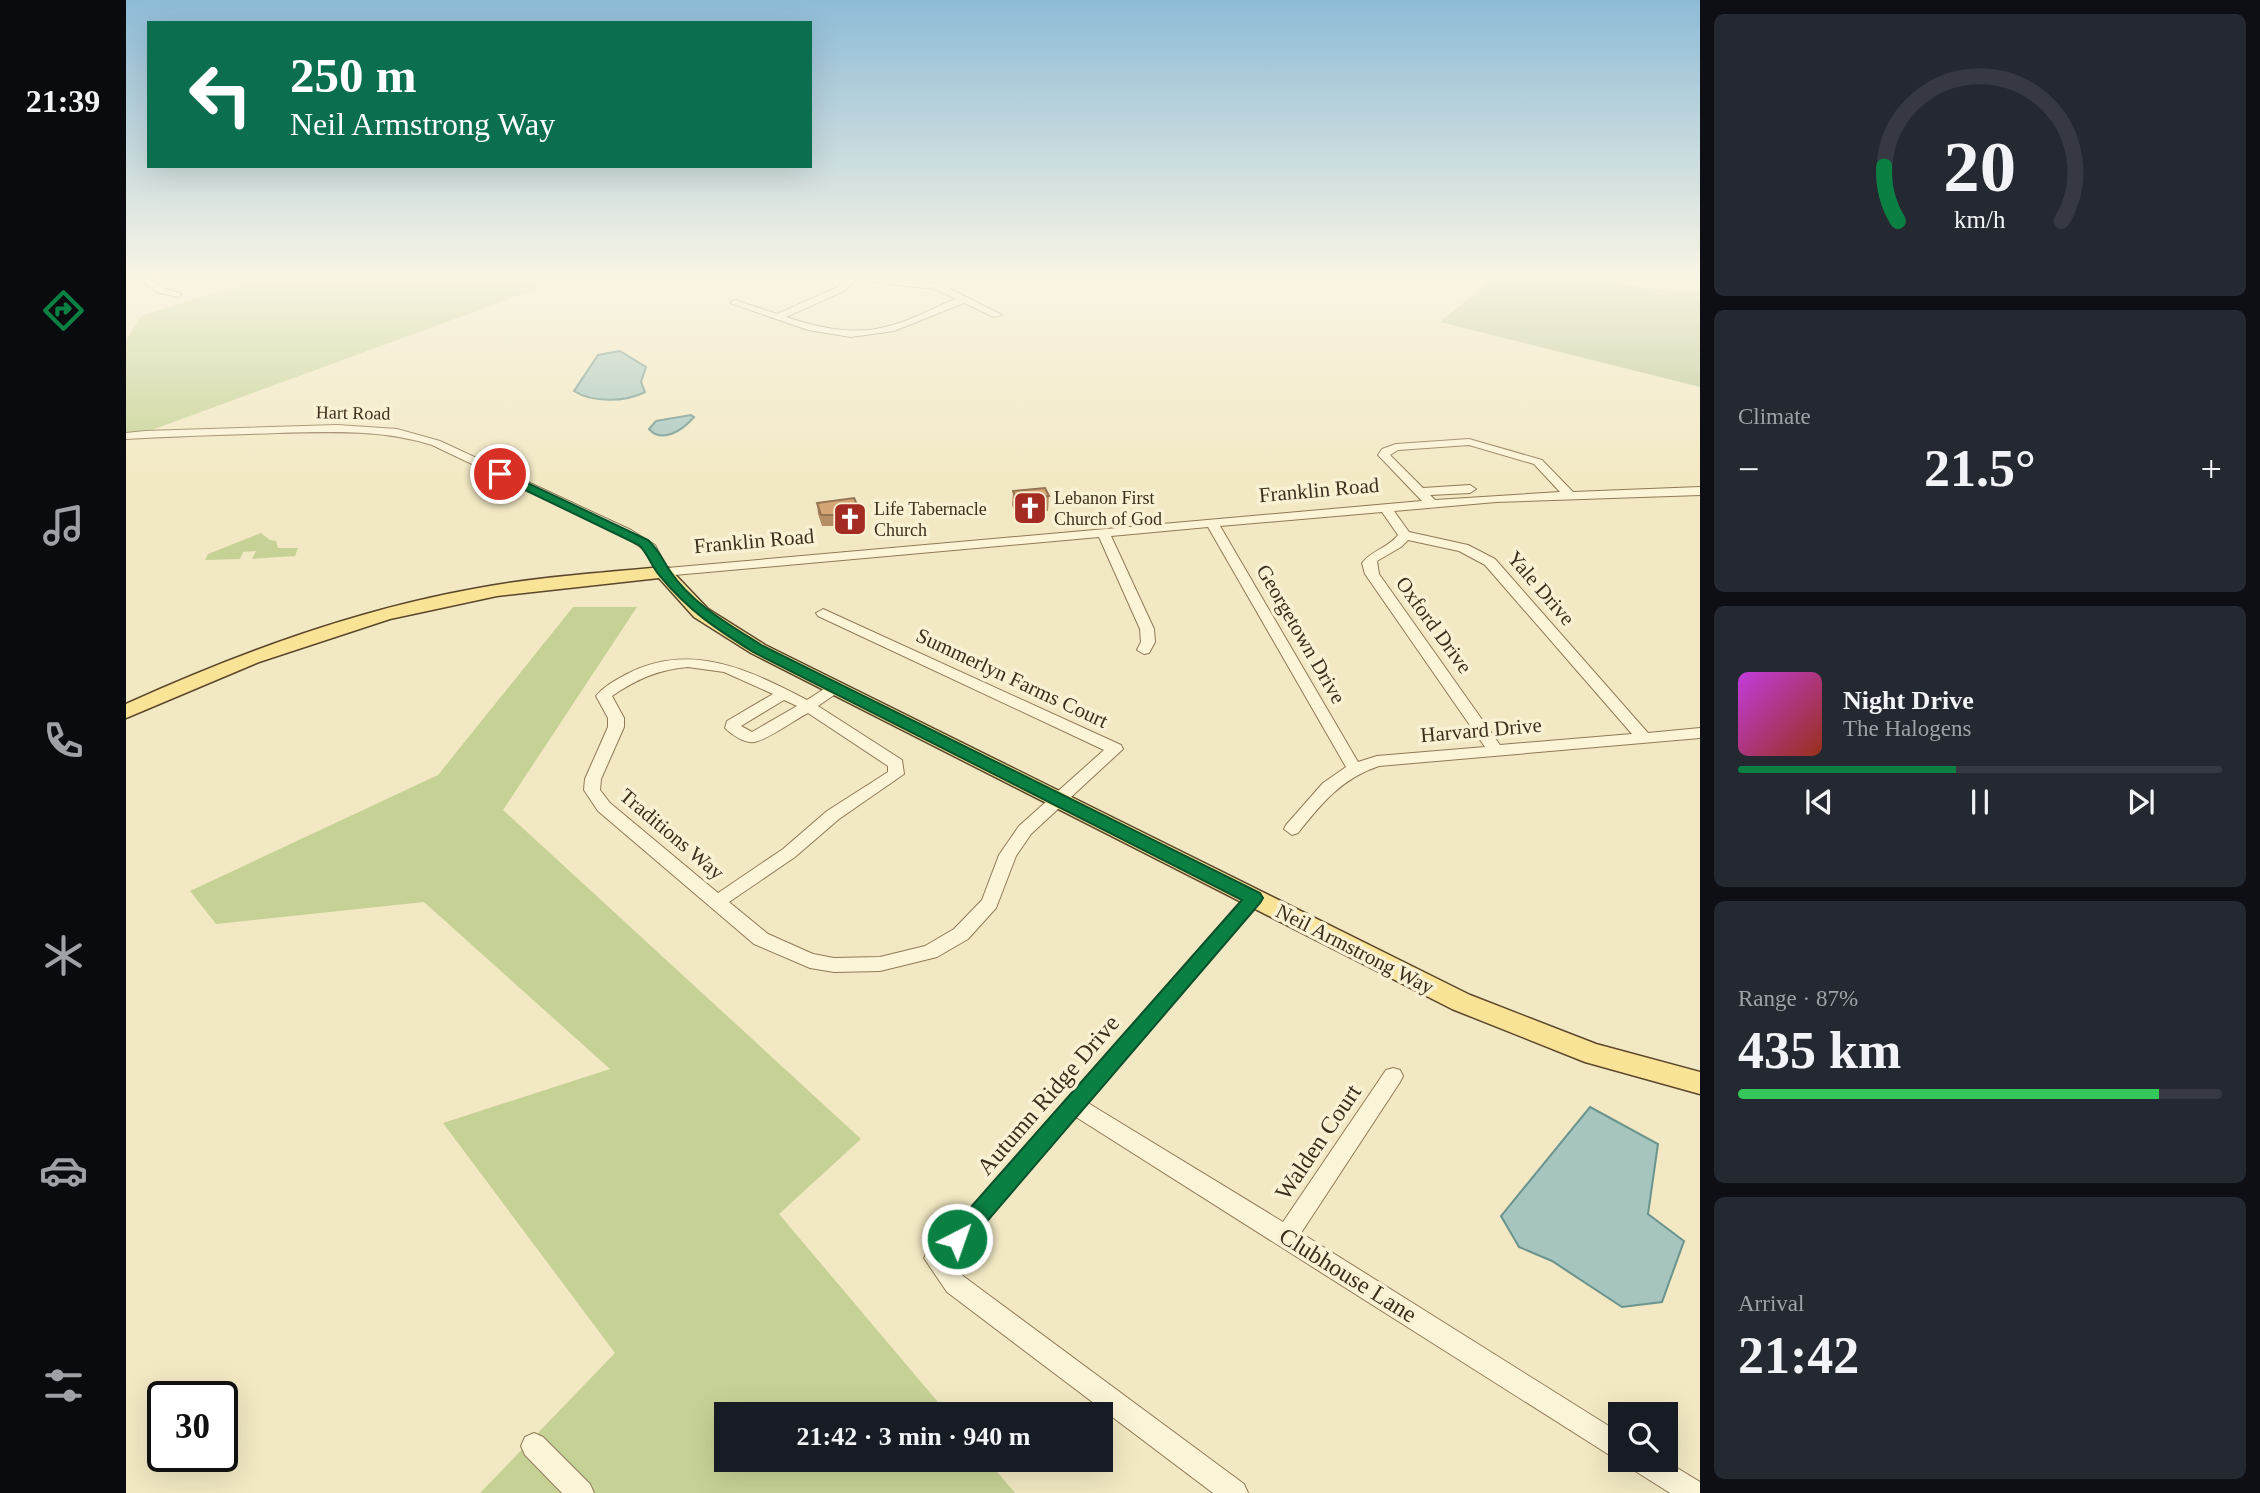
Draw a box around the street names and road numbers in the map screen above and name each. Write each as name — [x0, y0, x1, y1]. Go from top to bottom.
street label: Hart Road — [316, 402, 390, 424]
street label: Franklin Road — [1258, 473, 1381, 507]
street label: Franklin Road — [693, 524, 816, 558]
street label: Yale Drive — [1502, 546, 1580, 630]
street label: Georgetown Drive — [1251, 560, 1351, 708]
street label: Oxford Drive — [1391, 572, 1477, 678]
street label: Summerlyn Farms Court — [912, 623, 1112, 733]
street label: Harvard Drive — [1419, 713, 1543, 747]
street label: Traditions Way — [615, 784, 729, 885]
street label: Neil Armstrong Way — [1272, 899, 1438, 999]
street label: Autumn Ridge Drive — [972, 1010, 1124, 1180]
street label: Walden Court — [1270, 1079, 1366, 1205]
street label: Clubhouse Lane — [1275, 1222, 1421, 1328]

